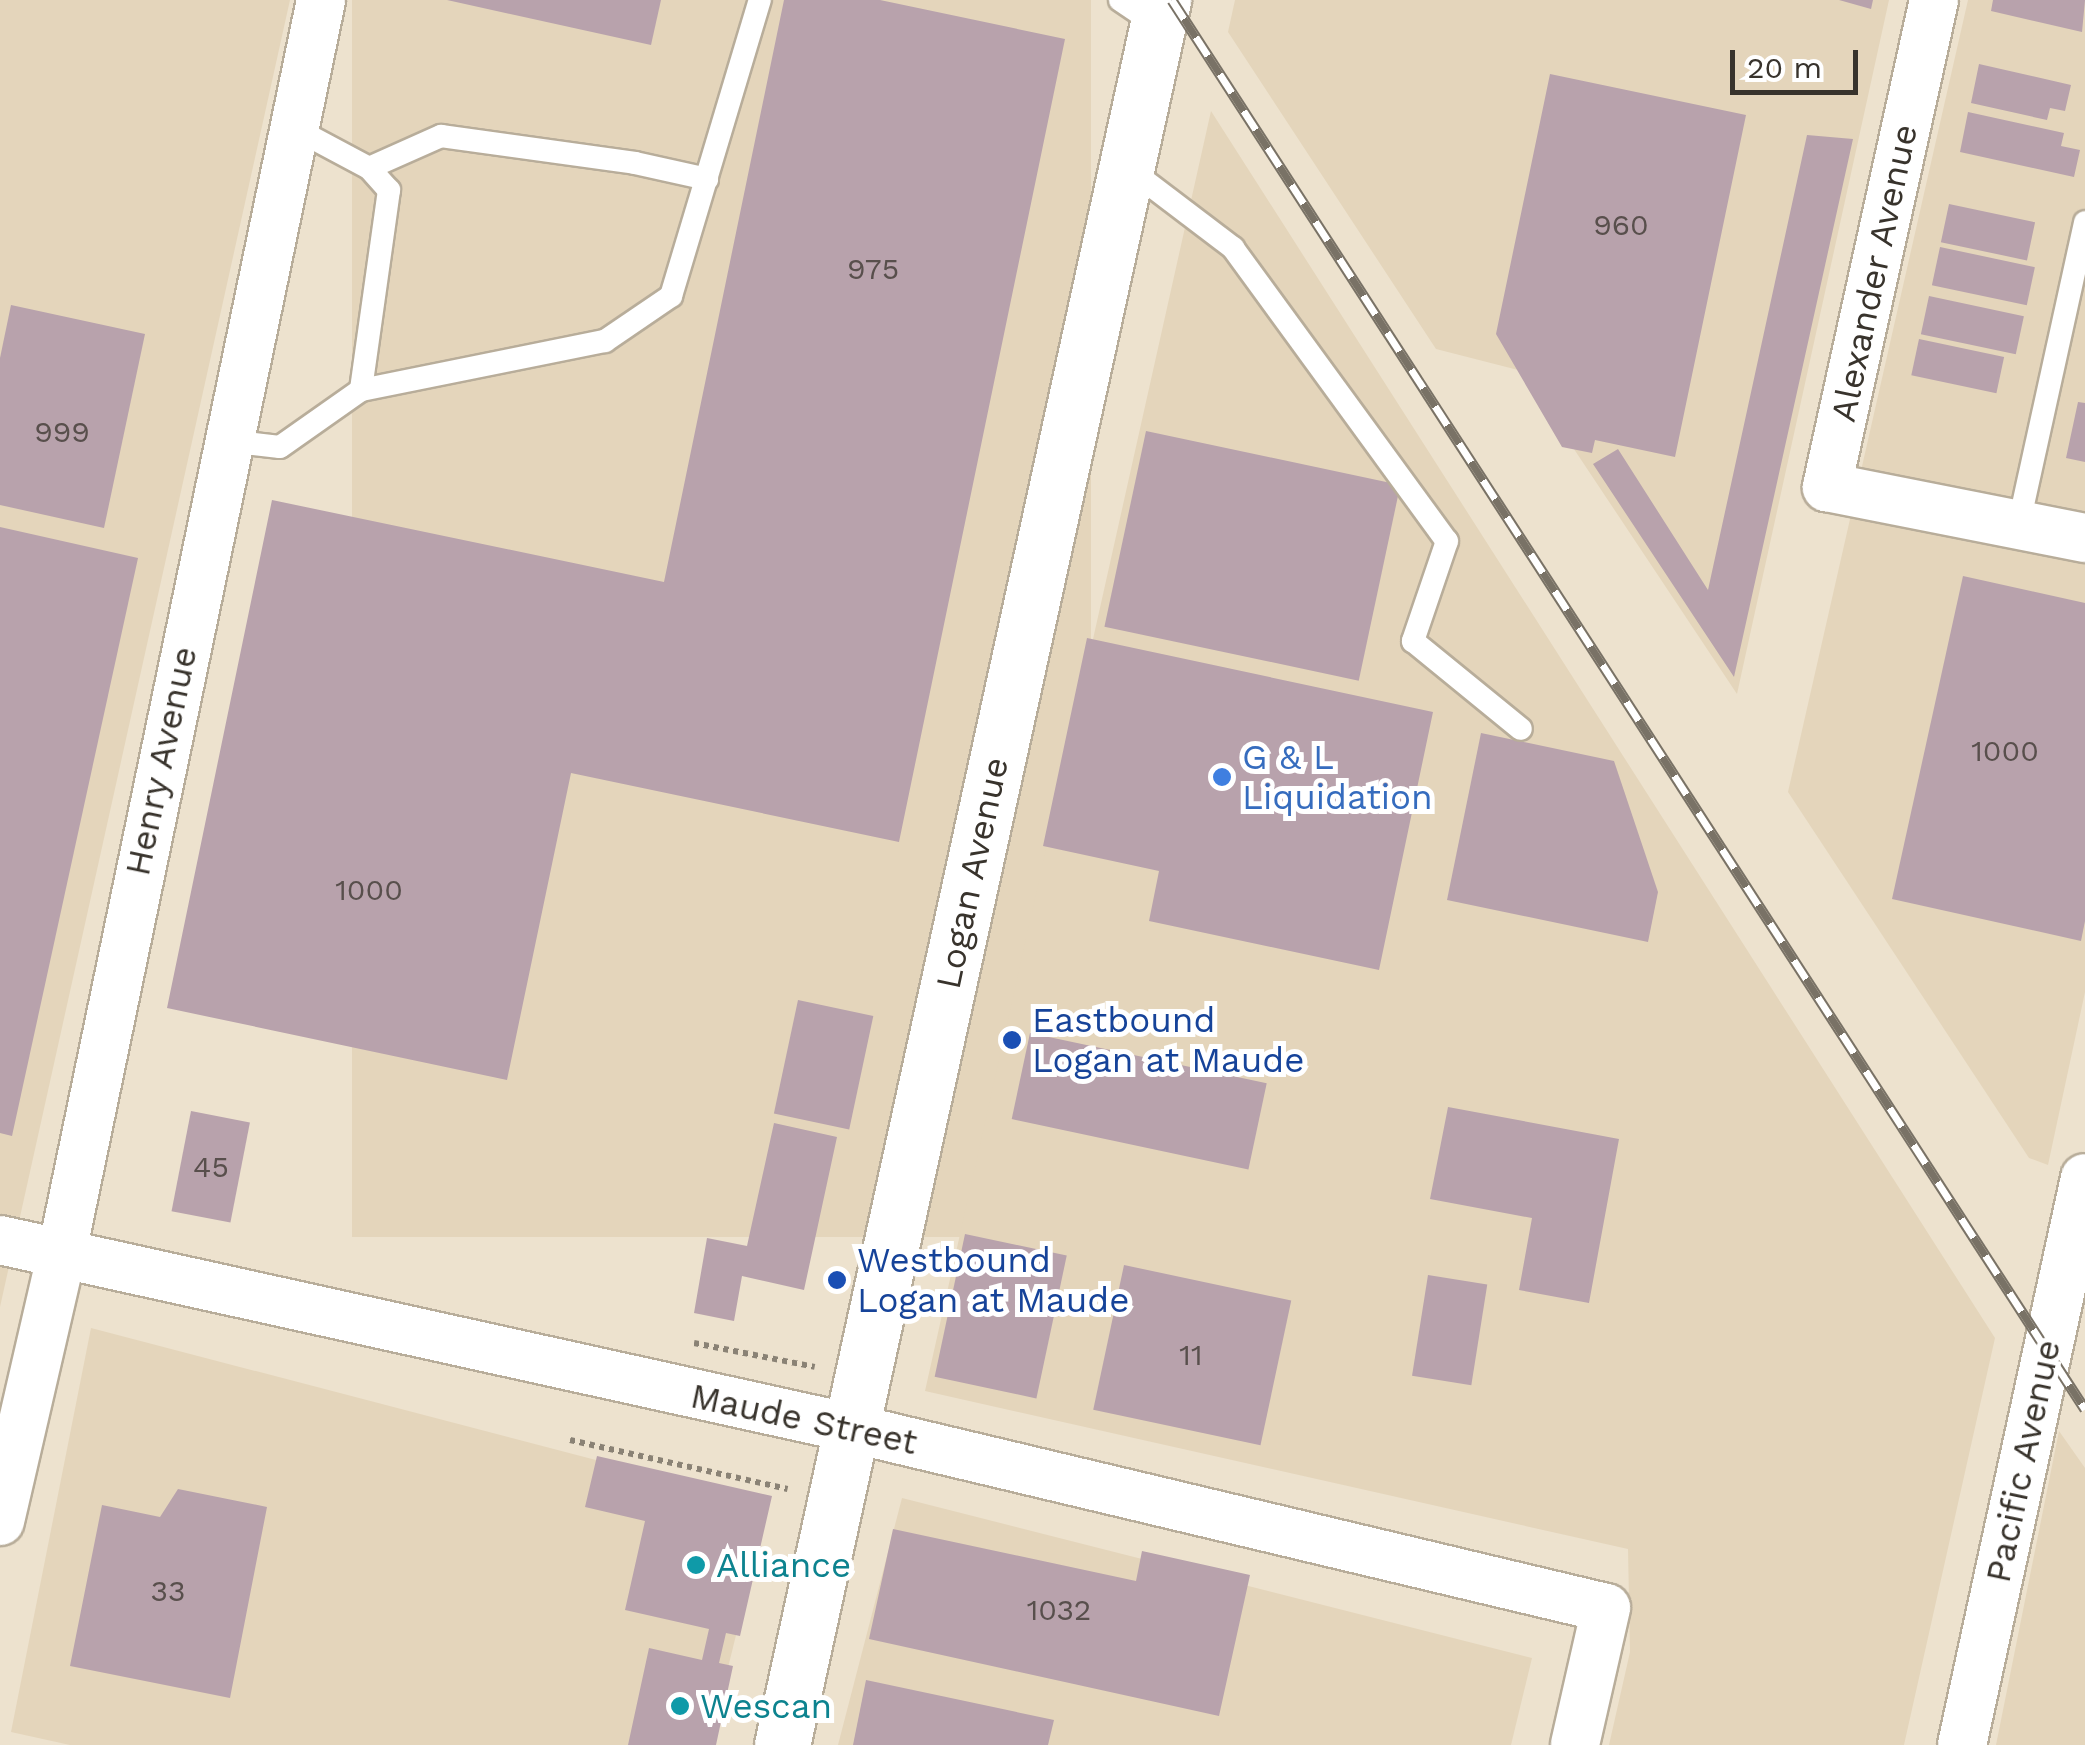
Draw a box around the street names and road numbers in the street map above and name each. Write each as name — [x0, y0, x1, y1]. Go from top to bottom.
street label: Alexander Avenue — [1822, 119, 1926, 427]
street label: Henry Avenue — [116, 642, 206, 880]
street label: Logan Avenue — [927, 753, 1017, 993]
street label: Pacific Avenue — [1977, 1335, 2069, 1587]
street label: Maude Street — [687, 1374, 921, 1464]

